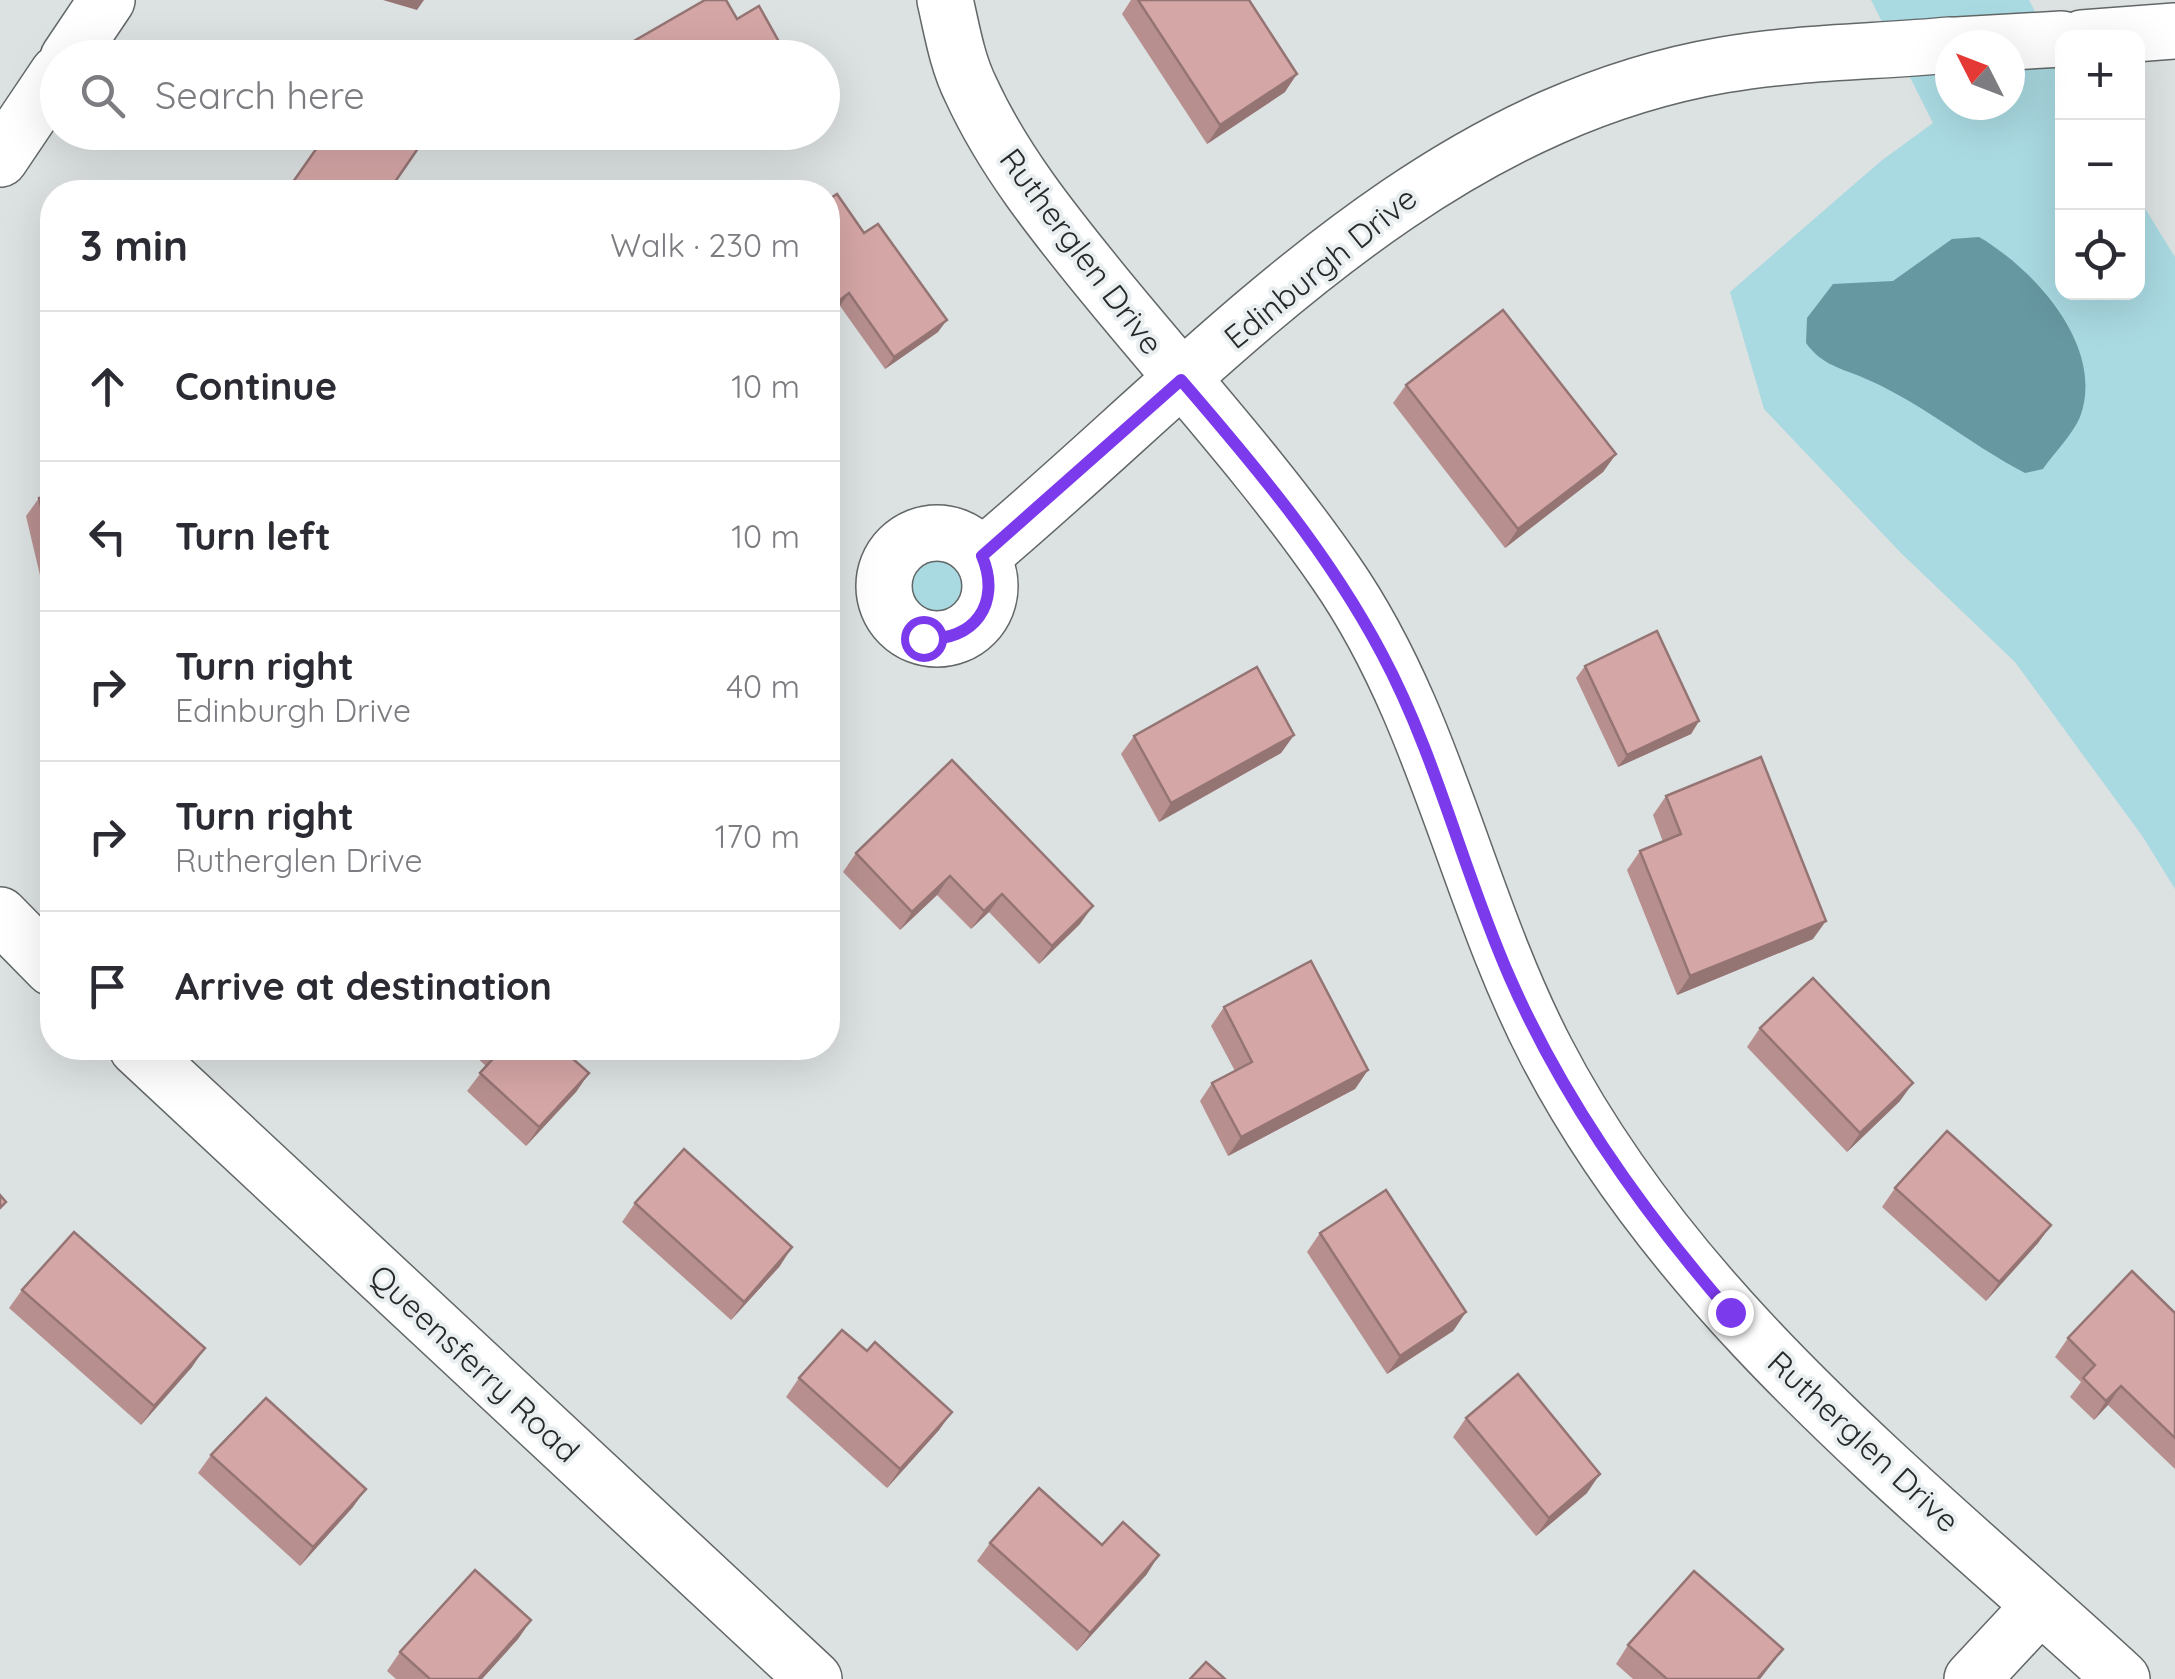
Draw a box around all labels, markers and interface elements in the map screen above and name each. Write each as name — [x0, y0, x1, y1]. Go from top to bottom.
north arrow — [1935, 30, 2025, 120]
map controls — [2055, 30, 2145, 300]
button: + — [2055, 30, 2145, 120]
search box — [40, 40, 840, 150]
icon: search — [75, 68, 130, 123]
text: Search here — [155, 71, 365, 119]
button: − — [2055, 120, 2145, 210]
street label: Rutherglen Drive — [992, 140, 1172, 362]
street label: Edinburgh Drive — [1216, 177, 1424, 357]
button: locate — [2055, 210, 2145, 300]
text: 3 min — [80, 219, 188, 272]
text: Walk · 230 m — [610, 225, 800, 265]
icon: ahead — [80, 359, 135, 414]
text: Continue — [175, 362, 337, 410]
text: 10 m — [731, 366, 800, 406]
icon: left — [80, 509, 135, 564]
text: Turn left — [175, 512, 331, 560]
text: 10 m — [731, 516, 800, 556]
route start — [901, 616, 947, 662]
text: Turn right — [175, 642, 354, 690]
icon: right — [80, 659, 135, 714]
text: 40 m — [726, 666, 800, 706]
text: Edinburgh Drive — [175, 690, 411, 730]
text: Turn right — [175, 792, 354, 840]
icon: right — [80, 809, 135, 864]
text: 170 m — [715, 816, 800, 856]
text: Rutherglen Drive — [175, 840, 423, 880]
icon: arrive — [80, 959, 135, 1014]
text: Arrive at destination — [175, 962, 552, 1010]
street label: Queensferry Road — [362, 1256, 588, 1470]
route end — [1708, 1290, 1754, 1336]
street label: Rutherglen Drive — [1760, 1342, 1968, 1540]

